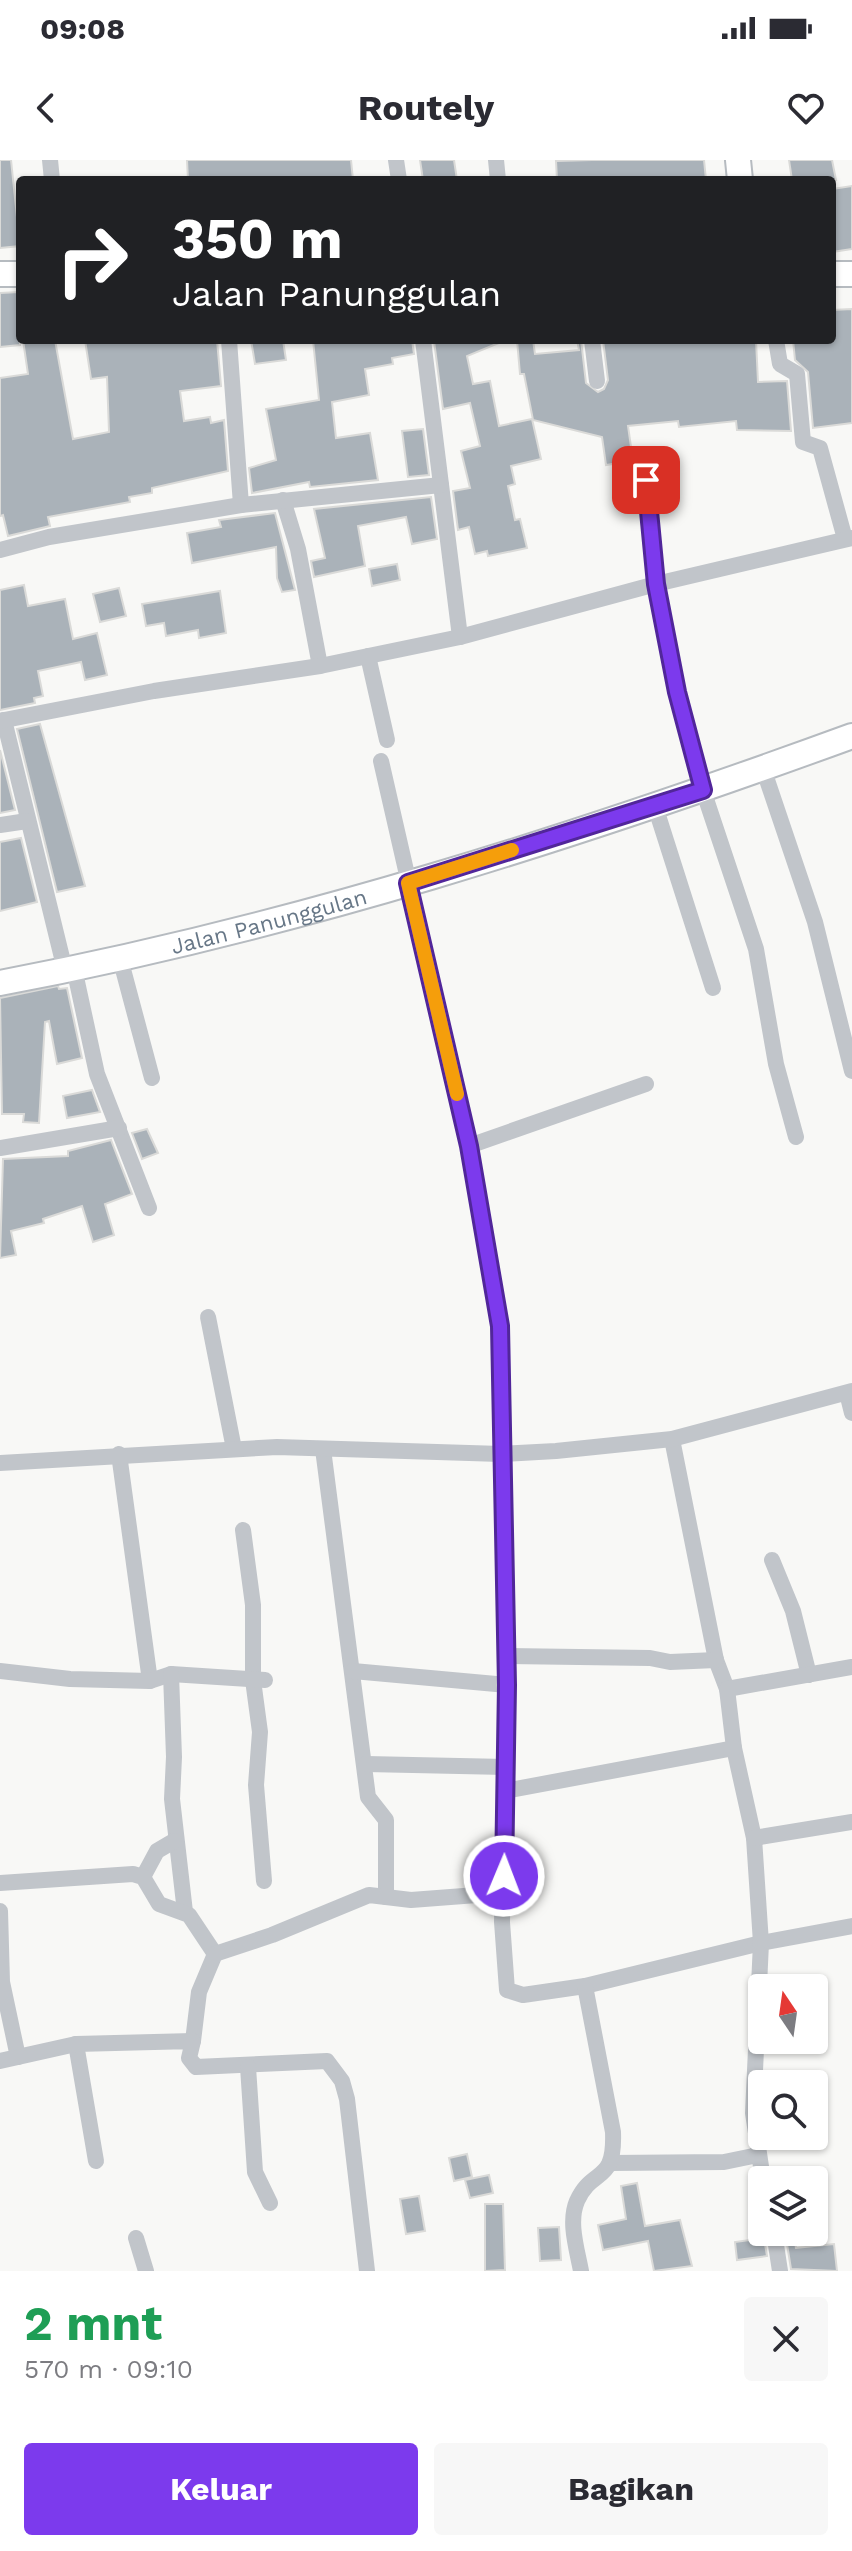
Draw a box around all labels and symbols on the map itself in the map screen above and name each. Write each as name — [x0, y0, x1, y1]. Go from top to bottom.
pin — [612, 446, 680, 514]
street label: Jalan Panunggulan — [169, 884, 370, 959]
position arrow — [462, 1834, 546, 1918]
north arrow — [748, 1974, 828, 2054]

